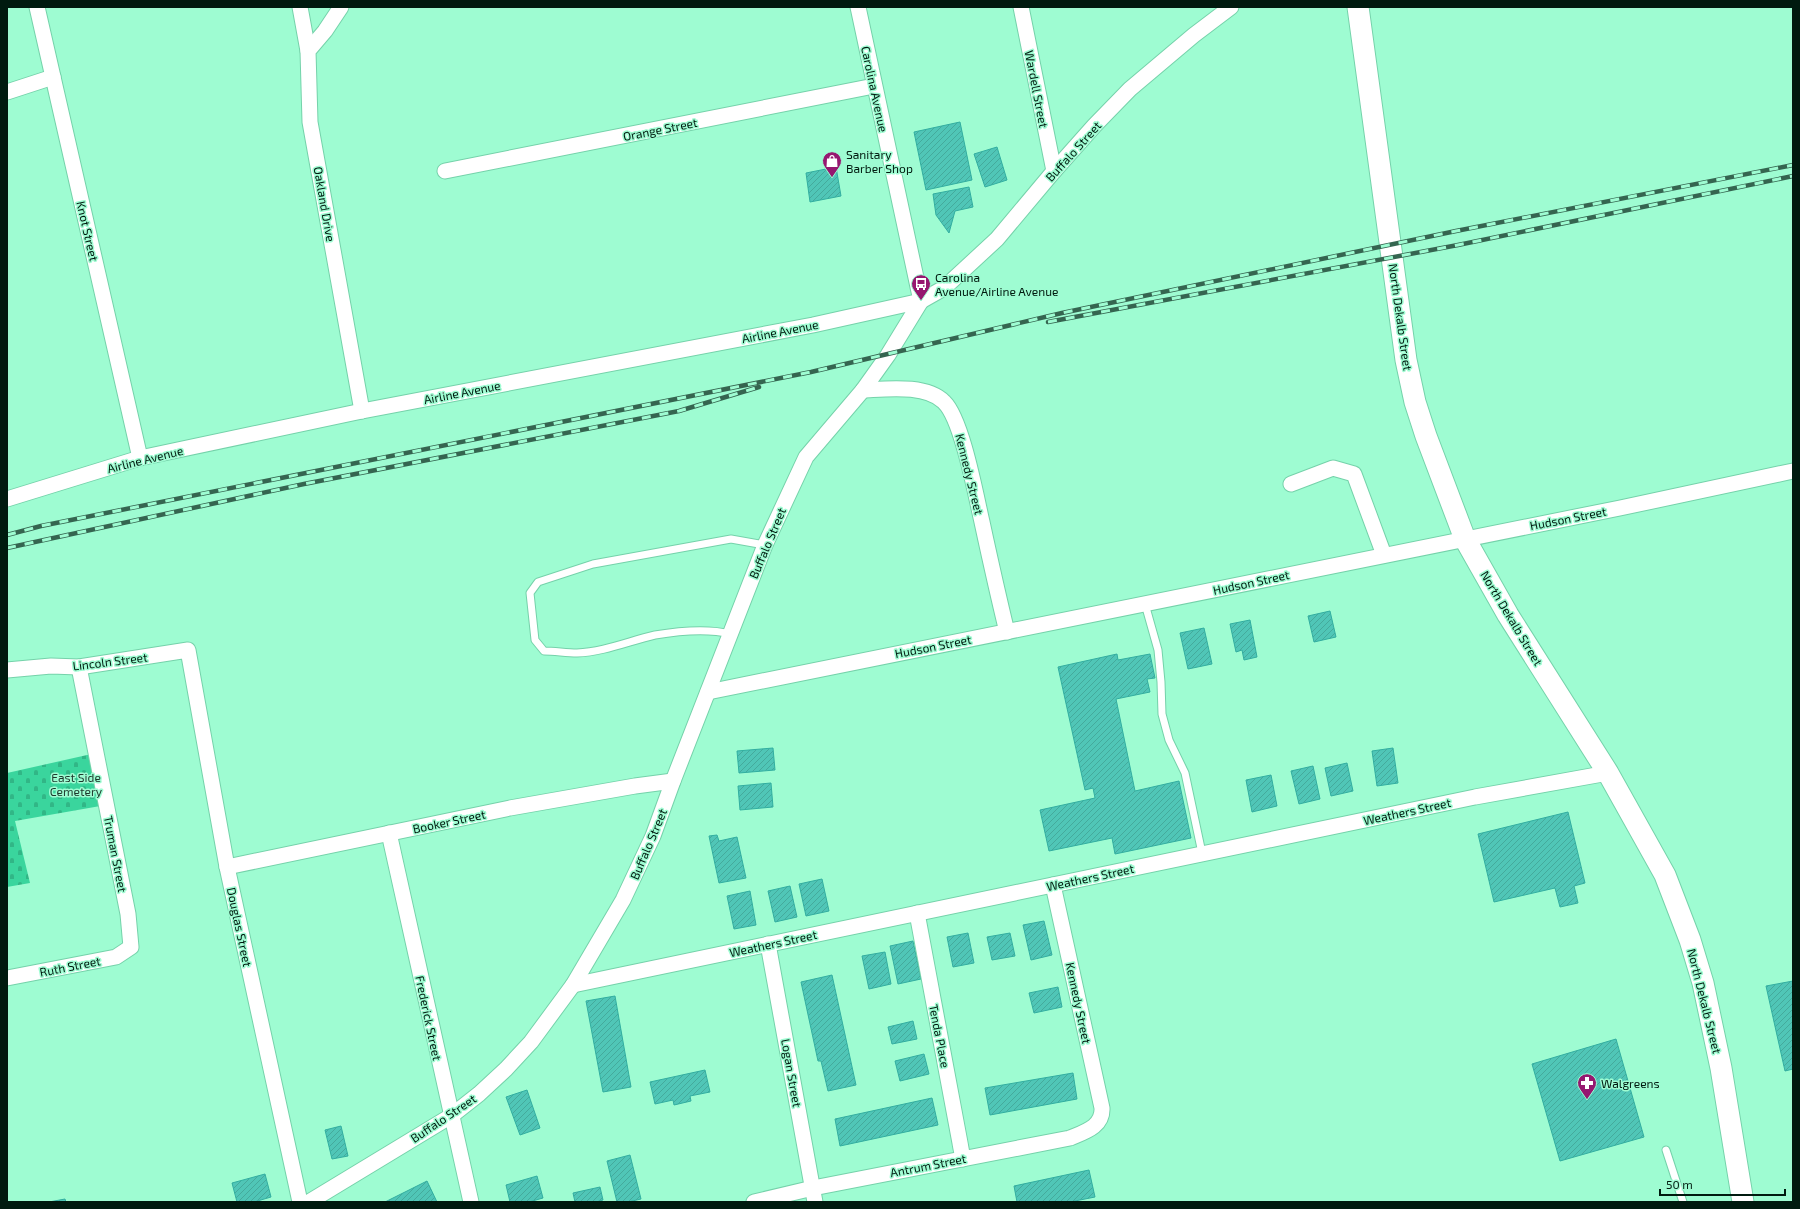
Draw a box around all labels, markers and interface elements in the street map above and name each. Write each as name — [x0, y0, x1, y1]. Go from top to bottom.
street label: Carolina Avenue — [859, 45, 891, 133]
street label: Wardell Street — [1023, 49, 1051, 129]
street label: Orange Street — [622, 115, 699, 143]
street label: Buffalo Street — [1042, 118, 1104, 184]
place label: Sanitary Barber Shop — [846, 147, 913, 175]
shop icon: Sanitary Barber Shop — [821, 150, 843, 178]
street label: Oakland Drive — [312, 165, 338, 243]
street label: Knot Street — [74, 199, 102, 263]
street label: North Dekalb Street — [1387, 263, 1415, 372]
place label: Carolina Avenue/Airline Avenue — [935, 270, 1059, 298]
bus stop icon: Carolina Avenue/Airline Avenue — [910, 273, 932, 301]
street label: Airline Avenue — [740, 317, 820, 345]
street label: Airline Avenue — [422, 378, 502, 406]
street label: Kennedy Street — [953, 432, 987, 516]
street label: Airline Avenue — [106, 443, 184, 475]
street label: Hudson Street — [1529, 504, 1608, 532]
street label: Buffalo Street — [746, 505, 788, 581]
street label: Hudson Street — [1212, 567, 1291, 597]
street label: North Dekalb Street — [1478, 568, 1546, 668]
street label: Hudson Street — [894, 632, 973, 660]
street label: Lincoln Street — [72, 649, 149, 673]
park label: East Side Cemetery — [50, 770, 103, 798]
street label: Weathers Street — [1362, 795, 1452, 827]
street label: Booker Street — [411, 806, 487, 836]
street label: Buffalo Street — [627, 806, 669, 882]
street label: Truman Street — [102, 815, 130, 894]
street label: Weathers Street — [1045, 861, 1135, 893]
street label: Douglas Street — [225, 886, 255, 968]
street label: Weathers Street — [728, 927, 818, 959]
street label: North Dekalb Street — [1685, 947, 1725, 1055]
street label: Ruth Street — [38, 953, 102, 979]
street label: Kennedy Street — [1064, 961, 1095, 1045]
street label: Frederick Street — [413, 974, 445, 1062]
street label: Tenda Place — [927, 1003, 953, 1069]
street label: Logan Street — [779, 1038, 805, 1109]
pharmacy icon: Walgreens — [1576, 1072, 1598, 1100]
place label: Walgreens — [1601, 1076, 1660, 1090]
street label: Buffalo Street — [408, 1091, 479, 1145]
street label: Antrum Street — [889, 1151, 968, 1179]
scale bar — [1660, 1171, 1785, 1197]
text: 50 m — [1666, 1177, 1693, 1191]

